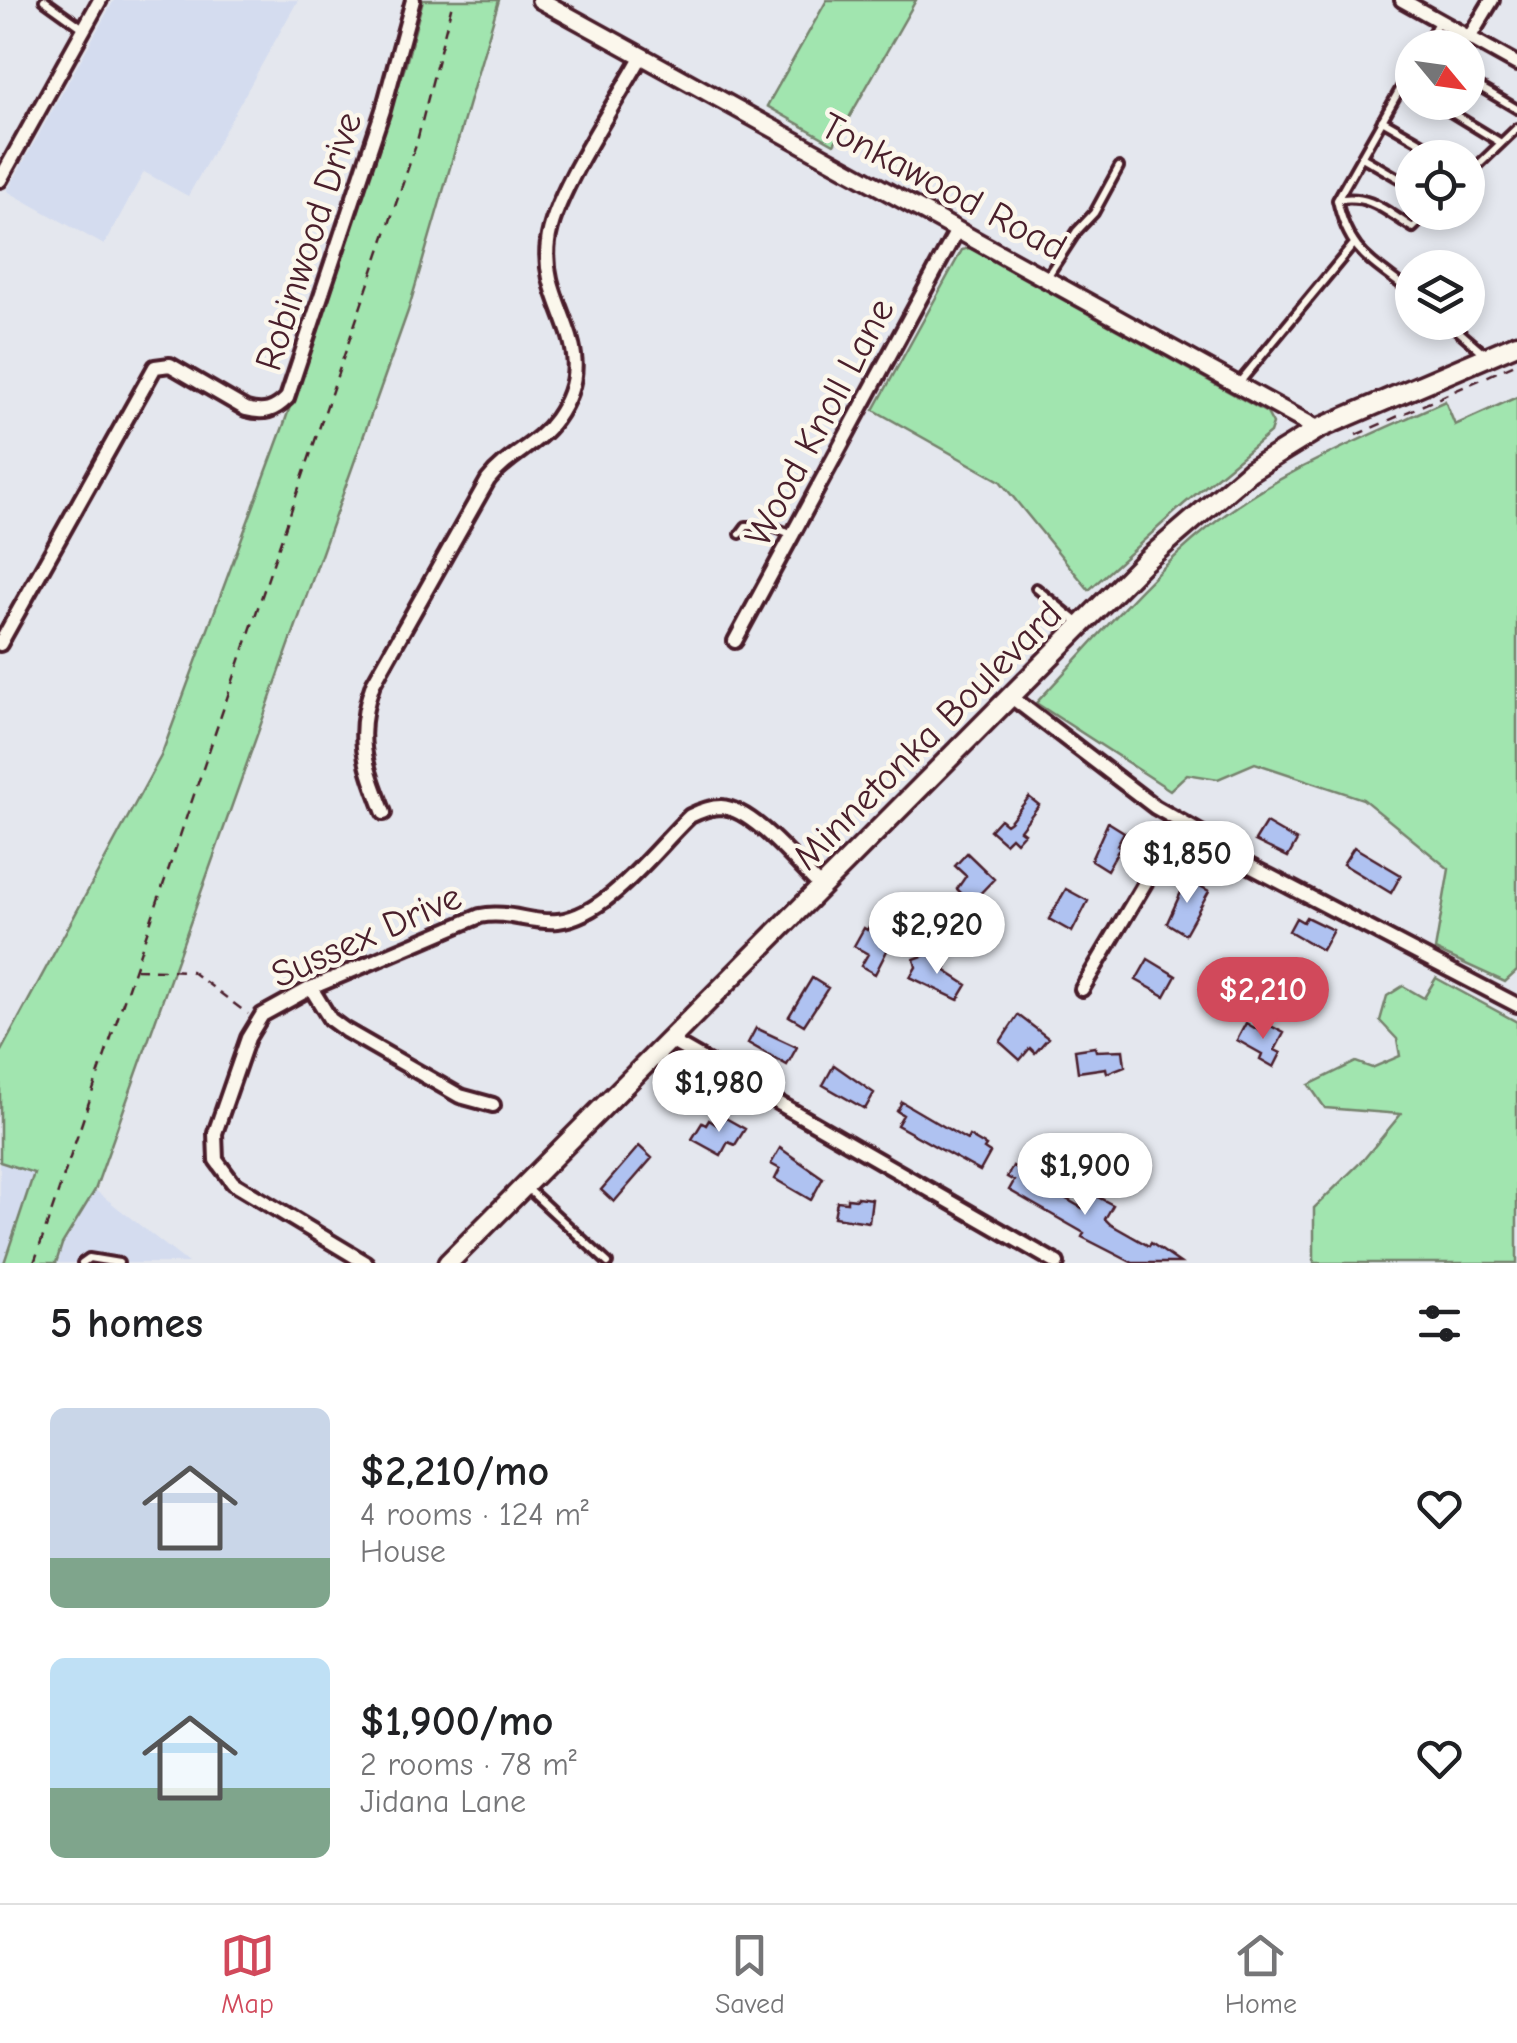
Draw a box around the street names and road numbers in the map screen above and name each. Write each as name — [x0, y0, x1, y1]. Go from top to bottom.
street label: Tonkawood Road — [813, 104, 1074, 270]
street label: Robinwood Drive — [246, 107, 371, 376]
street label: Wood Knoll Lane — [736, 291, 904, 554]
street label: Minnetonka Boulevard — [784, 592, 1071, 879]
street label: Sussex Drive — [265, 874, 468, 997]

